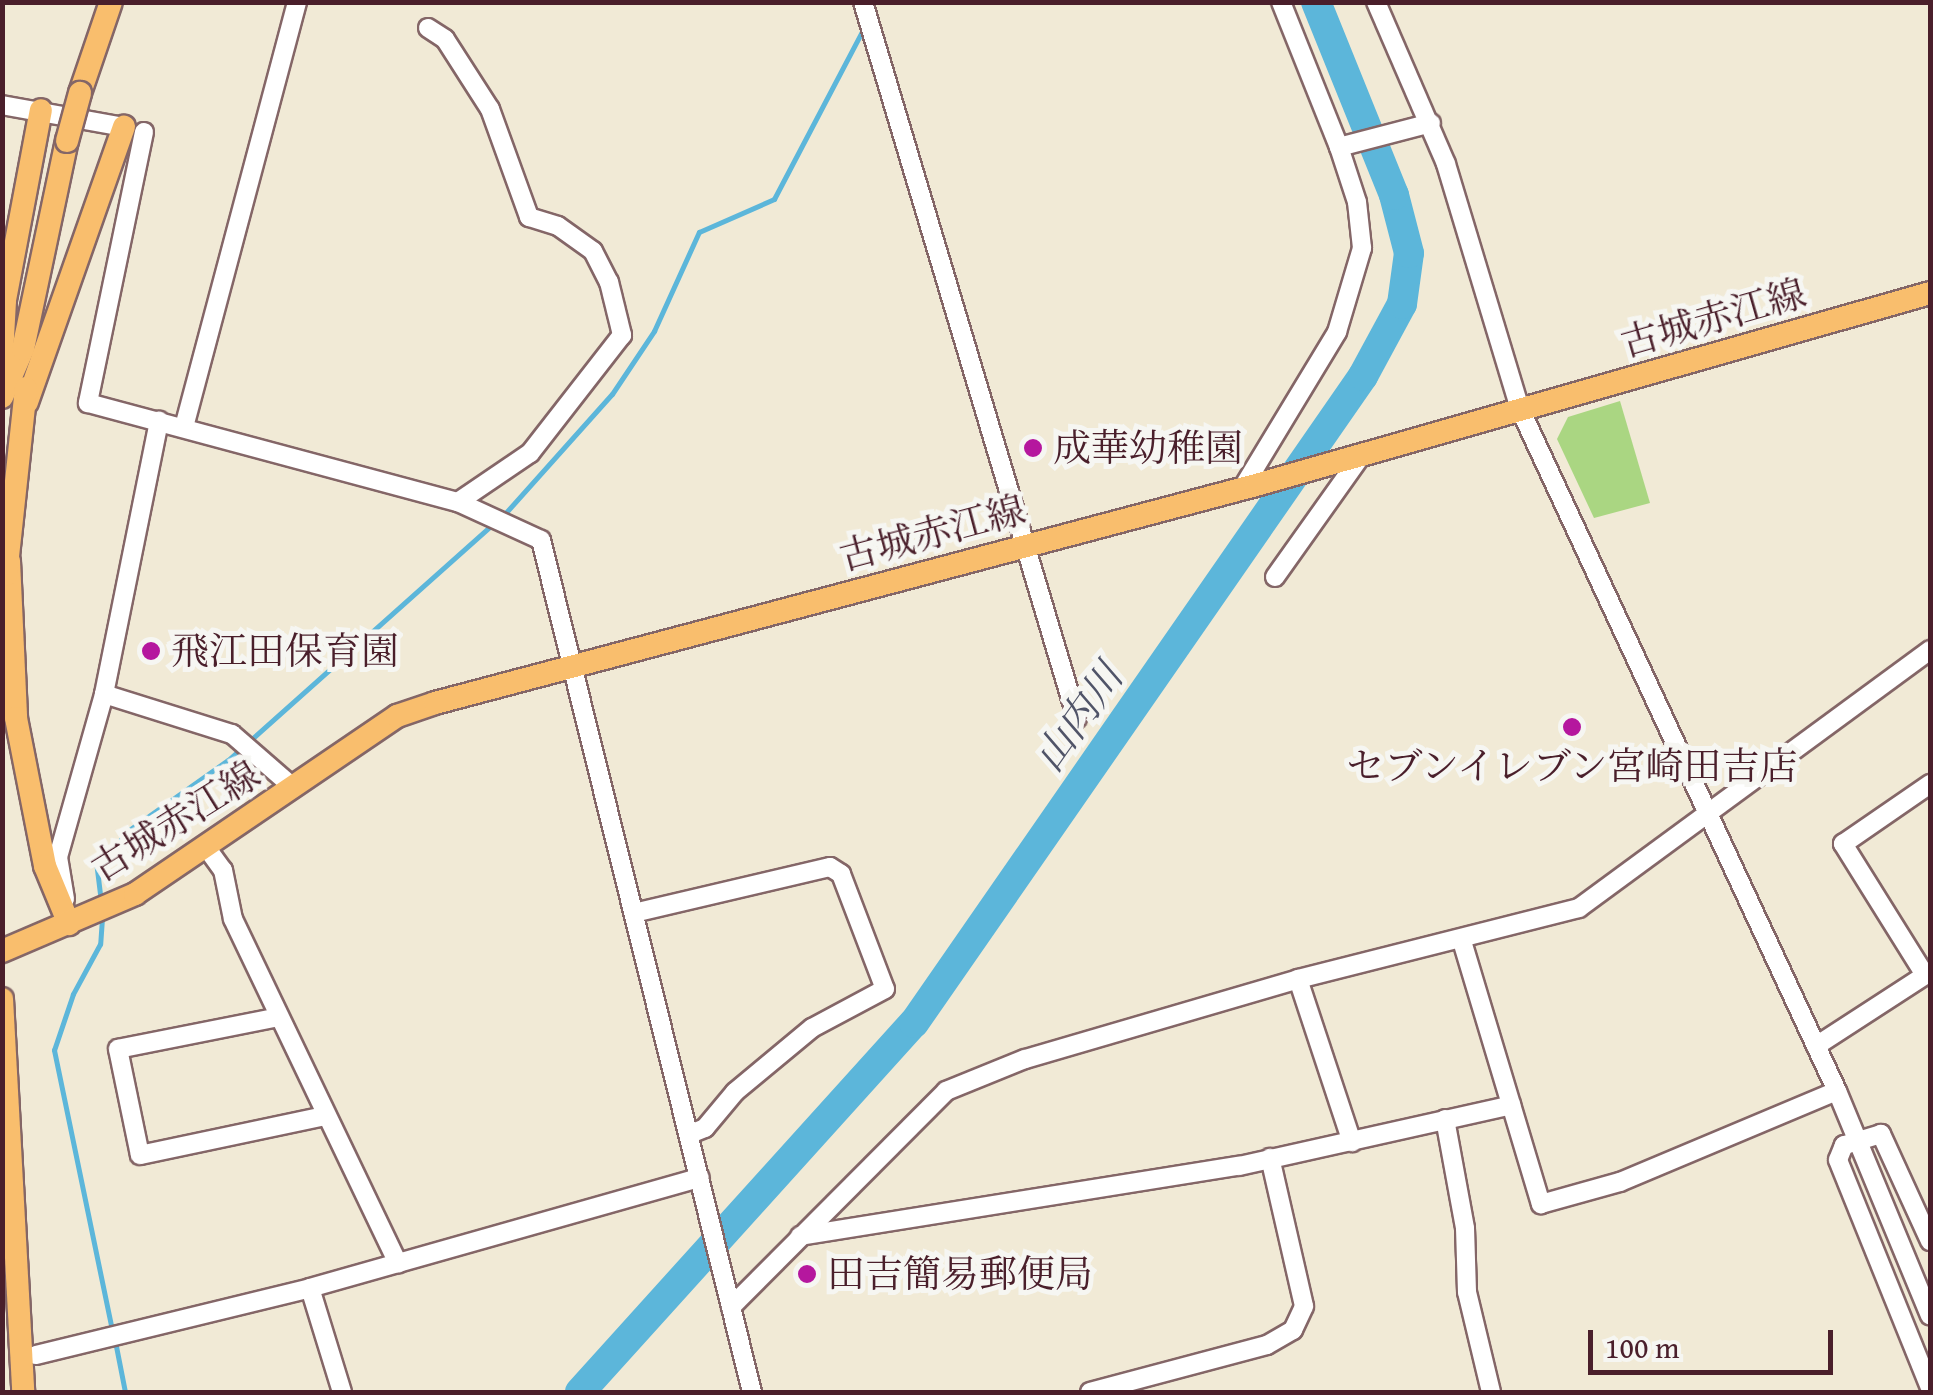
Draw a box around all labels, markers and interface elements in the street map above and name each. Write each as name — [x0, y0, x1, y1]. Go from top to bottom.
street label: 古城赤江線 — [1615, 270, 1811, 366]
place label: 成華幼稚園 — [1053, 425, 1243, 471]
marker: 成華幼稚園 — [1022, 437, 1044, 459]
street label: 古城赤江線 — [834, 486, 1030, 580]
place label: 飛江田保育園 — [171, 628, 399, 674]
marker: 飛江田保育園 — [140, 640, 162, 662]
water label: 山内川 — [1024, 654, 1132, 780]
marker: セブンイレブン宮崎田吉店 — [1561, 716, 1583, 738]
place label: セブンイレブン宮崎田吉店 — [1344, 743, 1800, 789]
street label: 古城赤江線 — [82, 751, 268, 891]
place label: 田吉簡易郵便局 — [827, 1251, 1093, 1297]
marker: 田吉簡易郵便局 — [796, 1263, 818, 1285]
scale bar — [1593, 1310, 1838, 1372]
text: 100 m — [1605, 1325, 1679, 1369]

